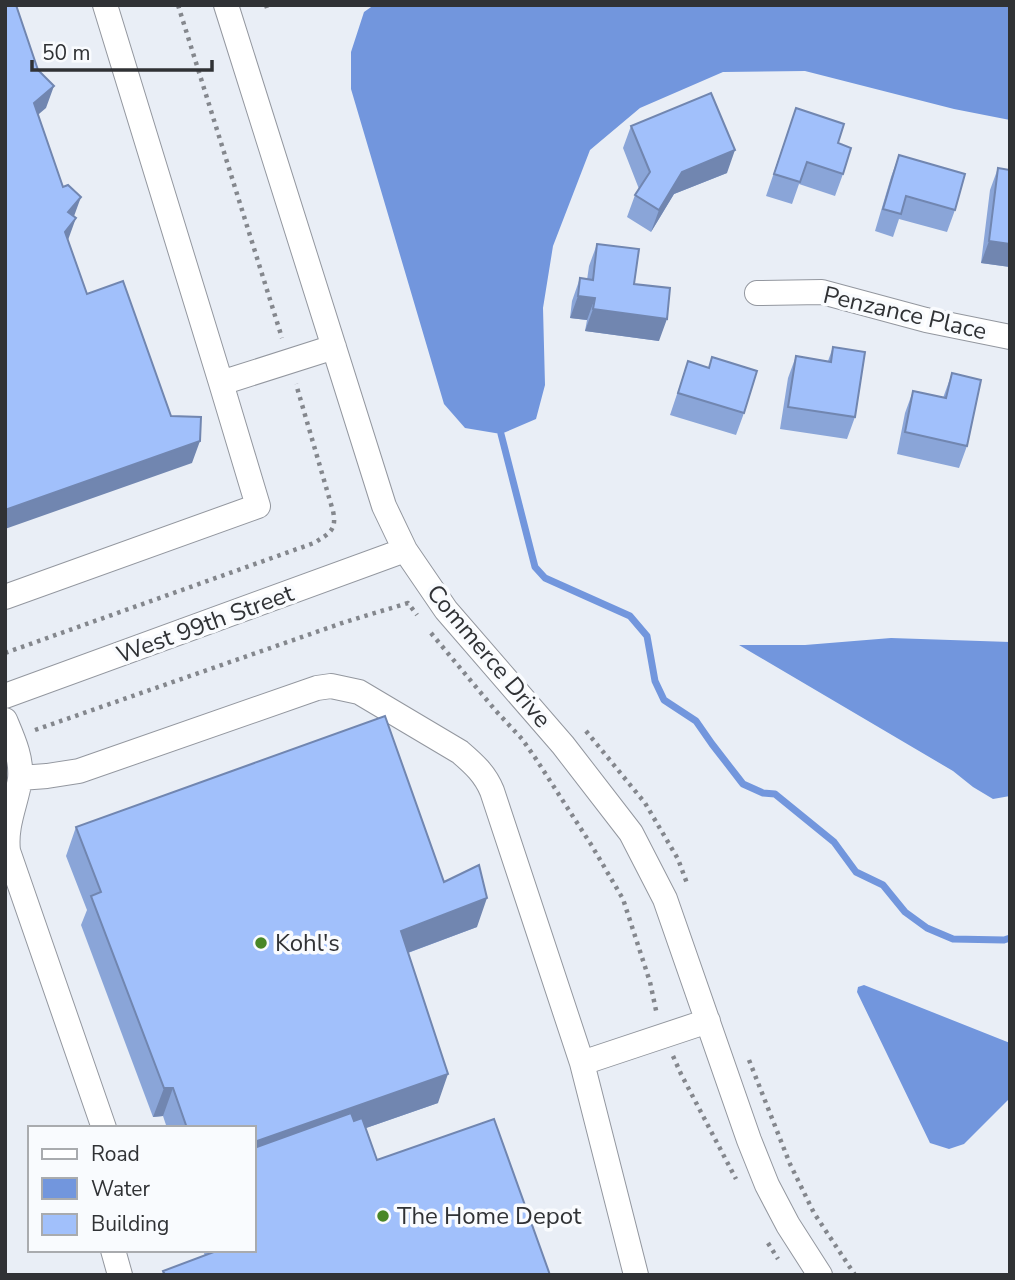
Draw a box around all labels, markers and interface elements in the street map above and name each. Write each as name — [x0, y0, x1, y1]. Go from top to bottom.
scale bar — [32, 28, 212, 72]
text: 50 m — [42, 39, 91, 67]
street label: Penzance Place — [820, 279, 990, 347]
street label: West 99th Street — [112, 577, 299, 671]
street label: Commerce Drive — [420, 578, 558, 734]
place label: Kohl's — [275, 927, 340, 959]
marker: Kohl's — [253, 935, 269, 951]
legend — [28, 1126, 256, 1252]
text: Road — [91, 1140, 140, 1168]
text: Water — [91, 1175, 150, 1203]
place label: The Home Depot — [397, 1200, 582, 1232]
marker: The Home Depot — [375, 1208, 391, 1224]
text: Building — [91, 1210, 169, 1238]

